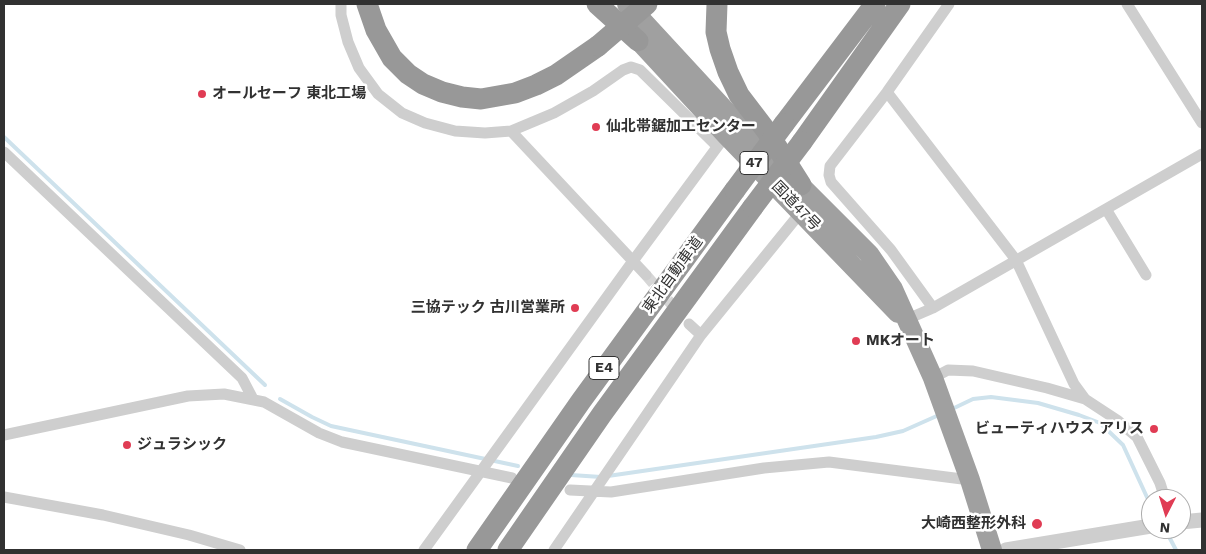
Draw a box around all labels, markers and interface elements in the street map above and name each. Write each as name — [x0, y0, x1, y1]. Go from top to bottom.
place label: オールセーフ 東北工場 — [212, 85, 366, 103]
marker: オールセーフ 東北工場 — [196, 88, 208, 100]
place label: 仙北帯鋸加工センター — [606, 118, 756, 136]
marker: 仙北帯鋸加工センター — [590, 121, 602, 133]
road number: 47 — [740, 152, 768, 174]
street label: 国道47号 — [768, 178, 824, 234]
street label: 東北自動車道 — [639, 233, 707, 317]
place label: 三協テック 古川営業所 — [411, 299, 565, 317]
marker: 三協テック 古川営業所 — [569, 302, 581, 314]
place label: MKオート — [866, 332, 935, 350]
marker: MKオート — [850, 335, 862, 347]
road number: E4 — [589, 356, 619, 379]
place label: ビューティハウス アリス — [975, 420, 1144, 438]
marker: ビューティハウス アリス — [1148, 423, 1160, 435]
place label: ジュラシック — [137, 436, 227, 454]
marker: ジュラシック — [121, 439, 133, 451]
north arrow — [1141, 489, 1191, 539]
place label: 大崎西整形外科 — [921, 515, 1026, 533]
marker: 大崎西整形外科 — [1030, 517, 1044, 531]
text: N — [1159, 520, 1171, 536]

